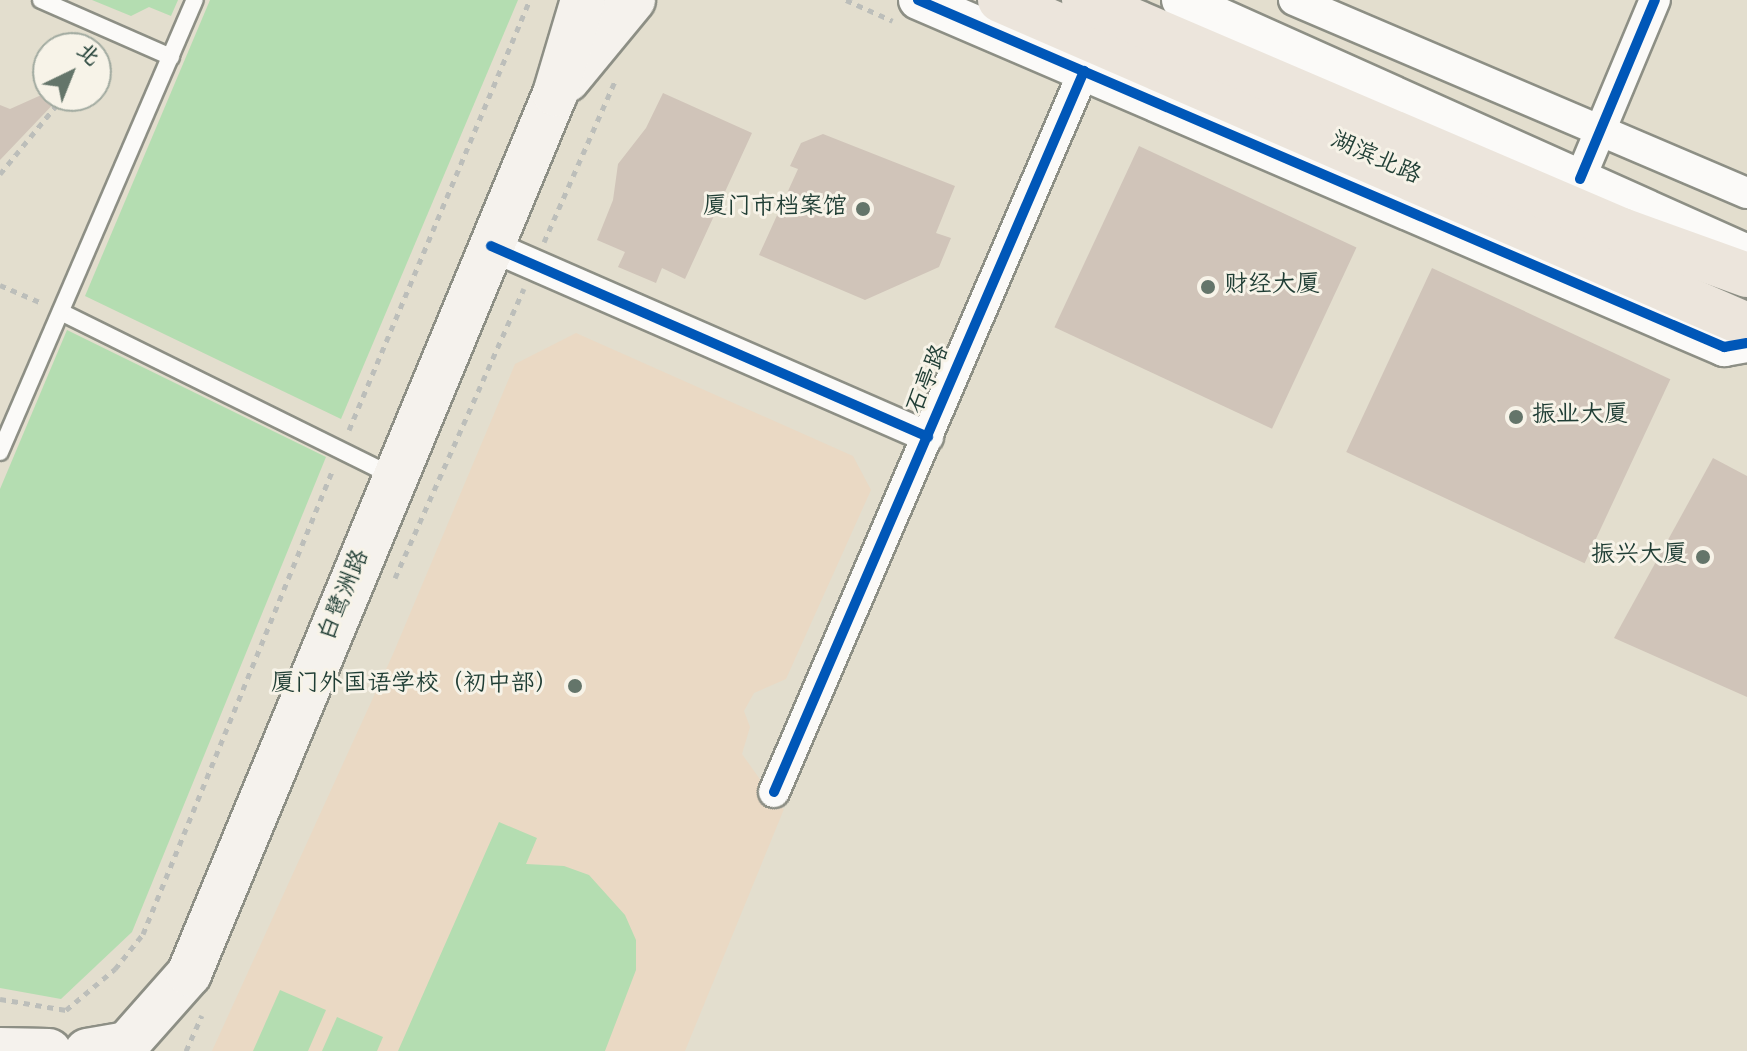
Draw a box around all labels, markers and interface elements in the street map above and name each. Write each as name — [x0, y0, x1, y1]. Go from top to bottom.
north arrow — [32, 32, 112, 112]
text: 北 — [70, 39, 104, 73]
street label: 湖滨北路 — [1325, 127, 1425, 193]
place label: 厦门市档案馆 — [703, 195, 847, 223]
marker: 厦门市档案馆 — [854, 200, 872, 218]
place label: 财经大厦 — [1224, 273, 1320, 301]
marker: 财经大厦 — [1199, 278, 1217, 296]
street label: 石亭路 — [903, 341, 957, 419]
place label: 振业大厦 — [1532, 403, 1628, 431]
marker: 振业大厦 — [1507, 408, 1525, 426]
place label: 振兴大厦 — [1591, 543, 1687, 571]
street label: 白鹭洲路 — [315, 546, 377, 646]
marker: 振兴大厦 — [1694, 548, 1712, 566]
place label: 厦门外国语学校（初中部） — [271, 672, 559, 700]
marker: 厦门外国语学校（初中部） — [566, 677, 584, 695]

